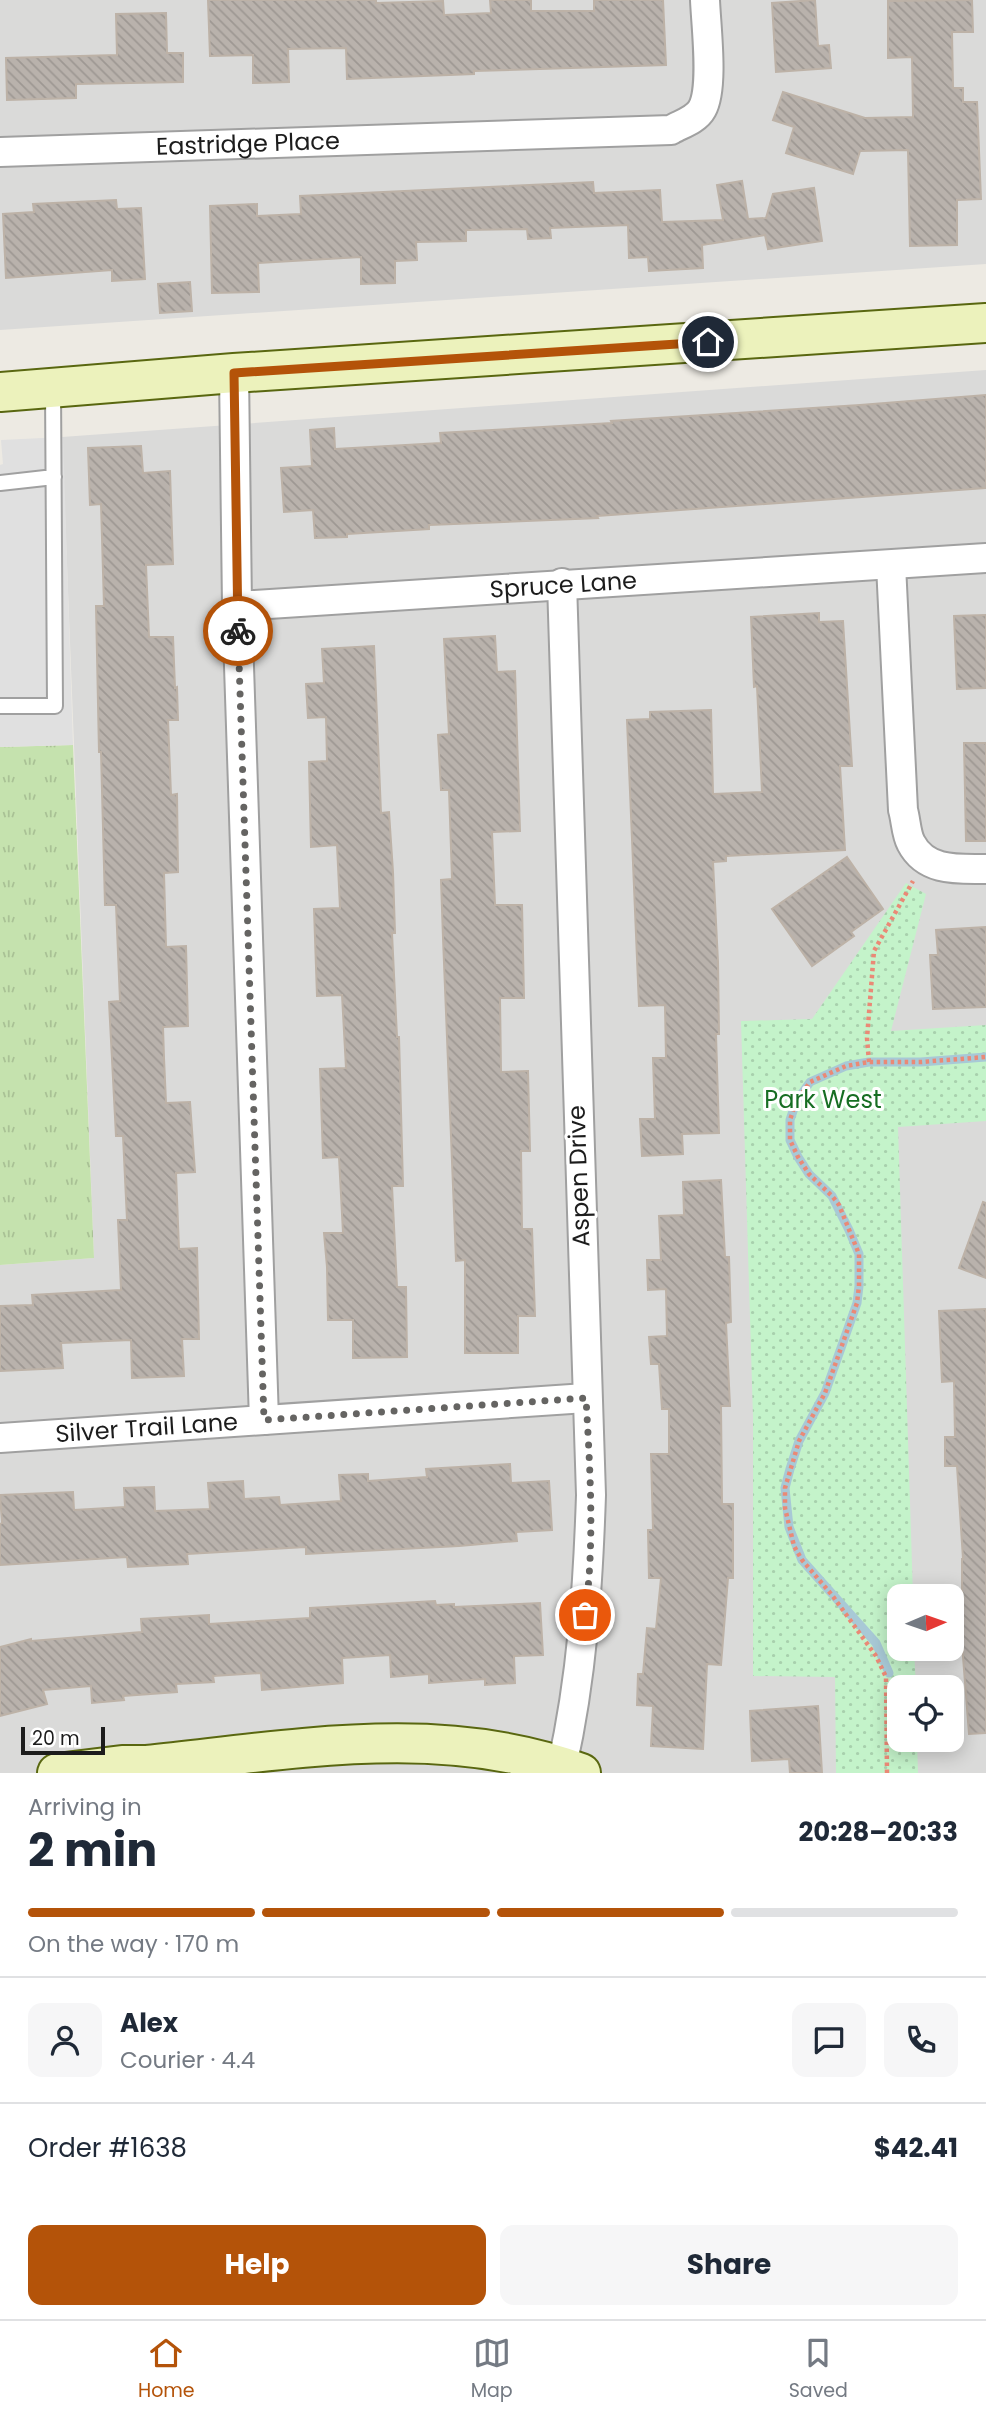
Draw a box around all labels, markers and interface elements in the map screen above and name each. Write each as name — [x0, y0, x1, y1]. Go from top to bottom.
street label: Eastridge Place — [155, 124, 340, 163]
pin — [678, 312, 738, 372]
icon: home — [689, 323, 727, 361]
street label: Spruce Lane — [489, 563, 638, 606]
courier — [203, 596, 273, 666]
icon: bike — [219, 612, 257, 650]
park label: Park West — [764, 1083, 882, 1116]
street label: Aspen Drive — [560, 1105, 597, 1247]
street label: Silver Trail Lane — [54, 1405, 239, 1450]
north arrow — [887, 1584, 964, 1661]
map controls — [887, 1584, 964, 1752]
pin — [555, 1585, 615, 1645]
icon: bag — [566, 1596, 604, 1634]
button: locate — [887, 1675, 964, 1752]
scale bar — [21, 1724, 105, 1756]
text: 20 m — [32, 1725, 80, 1752]
text: Arriving in — [28, 1791, 142, 1823]
text: 20:28–20:33 — [798, 1814, 958, 1850]
text: 2 min — [28, 1818, 157, 1882]
text: On the way · 170 m — [28, 1928, 239, 1960]
button: person — [28, 2003, 102, 2077]
button: chat — [792, 2003, 866, 2077]
button: phone — [884, 2003, 958, 2077]
text: Alex — [120, 2005, 178, 2041]
text: Courier · 4.4 — [120, 2044, 255, 2076]
text: Order #1638 — [28, 2130, 187, 2166]
text: $42.41 — [874, 2130, 958, 2166]
button: Help — [28, 2225, 486, 2305]
button: Share — [500, 2225, 958, 2305]
tab: Home — [138, 2334, 195, 2405]
tab: Map — [471, 2334, 513, 2405]
tab: Saved — [789, 2334, 848, 2405]

